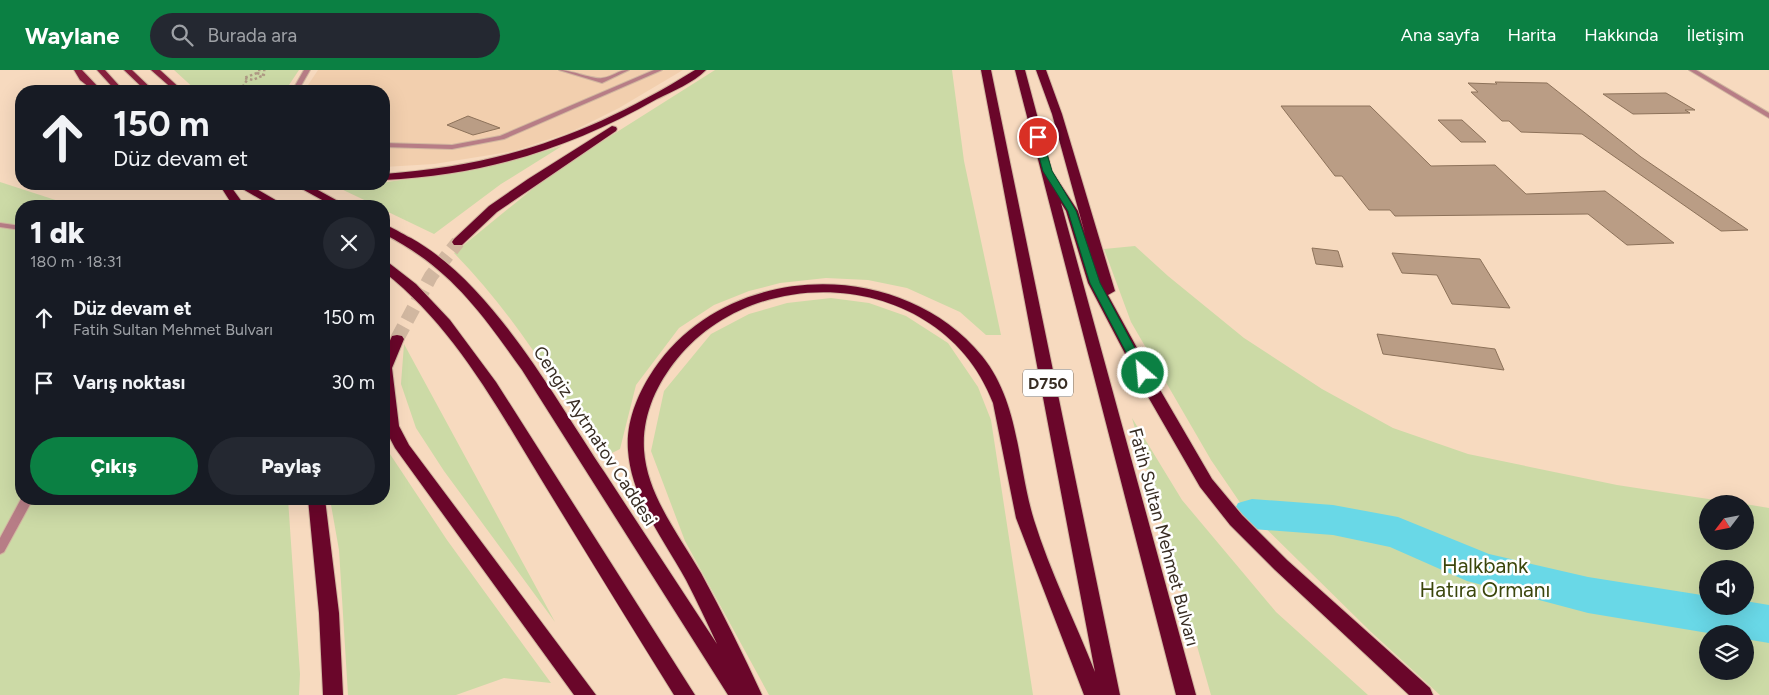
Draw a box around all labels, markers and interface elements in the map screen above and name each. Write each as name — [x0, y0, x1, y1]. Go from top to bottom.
search box — [150, 13, 500, 58]
text: Waylane — [25, 21, 120, 50]
icon: search — [168, 21, 196, 49]
text: Burada ara — [208, 24, 297, 47]
text: Ana sayfa — [1401, 24, 1479, 46]
text: Harita — [1507, 24, 1556, 46]
text: Hakkında — [1584, 24, 1658, 46]
text: İletişim — [1686, 24, 1744, 46]
text: 150 m — [113, 103, 210, 145]
icon: ahead — [30, 105, 95, 170]
pin — [1017, 116, 1059, 158]
icon: arrive — [1024, 123, 1052, 151]
text: Düz devam et — [113, 145, 248, 172]
text: 1 dk — [30, 214, 85, 251]
button: close — [323, 217, 375, 269]
text: 180 m · 18:31 — [30, 252, 122, 271]
text: Düz devam et — [73, 297, 192, 320]
icon: ahead — [30, 304, 58, 332]
text: 150 m — [323, 306, 375, 329]
text: Fatih Sultan Mehmet Bulvarı — [73, 320, 273, 339]
street label: Cengiz Aytmatov Caddesi — [529, 342, 661, 530]
position arrow — [1116, 346, 1168, 398]
icon: arrive — [30, 369, 58, 397]
road number: D750 — [1023, 370, 1073, 396]
text: Varış noktası — [73, 371, 185, 394]
text: 30 m — [332, 371, 375, 394]
street label: Fatih Sultan Mehmet Bulvarı — [1124, 426, 1204, 648]
button: Çıkış — [30, 437, 198, 495]
button: Paylaş — [208, 437, 375, 495]
north arrow — [1699, 495, 1754, 550]
map controls — [1699, 495, 1754, 680]
park label: Halkbank Hatıra Ormanı — [1420, 553, 1550, 602]
button: sound — [1699, 560, 1754, 615]
button: layers — [1699, 625, 1754, 680]

